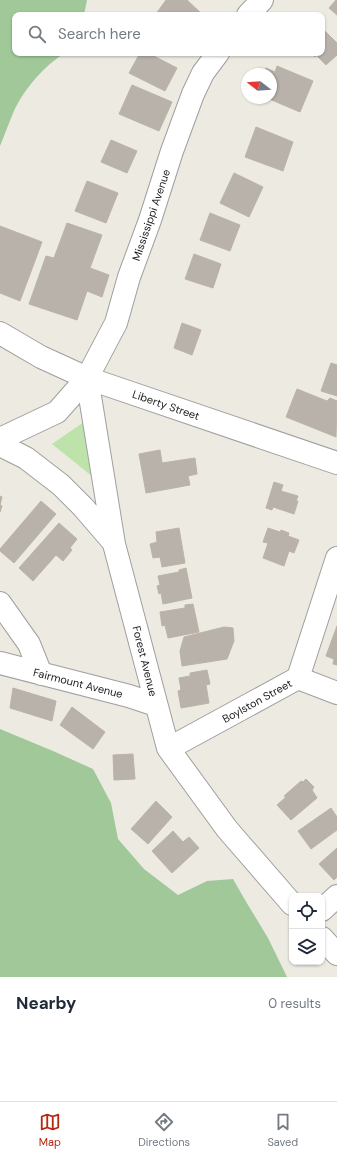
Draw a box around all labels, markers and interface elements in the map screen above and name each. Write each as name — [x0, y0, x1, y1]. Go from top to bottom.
search box — [12, 12, 325, 56]
icon: search — [26, 23, 48, 45]
text: Search here — [58, 24, 141, 44]
north arrow — [241, 68, 277, 104]
street label: Mississippi Avenue — [129, 167, 173, 263]
street label: Liberty Street — [131, 387, 201, 423]
street label: Forest Avenue — [129, 624, 161, 698]
street label: Fairmount Avenue — [32, 665, 124, 701]
street label: Boylston Street — [220, 676, 294, 726]
map controls — [289, 893, 325, 965]
button: locate — [289, 893, 325, 929]
button: layers — [289, 929, 325, 965]
text: Nearby — [16, 992, 76, 1014]
text: 0 results — [268, 995, 321, 1012]
tab: Map — [39, 1111, 61, 1149]
tab: Directions — [138, 1111, 190, 1149]
tab: Saved — [267, 1111, 298, 1149]

